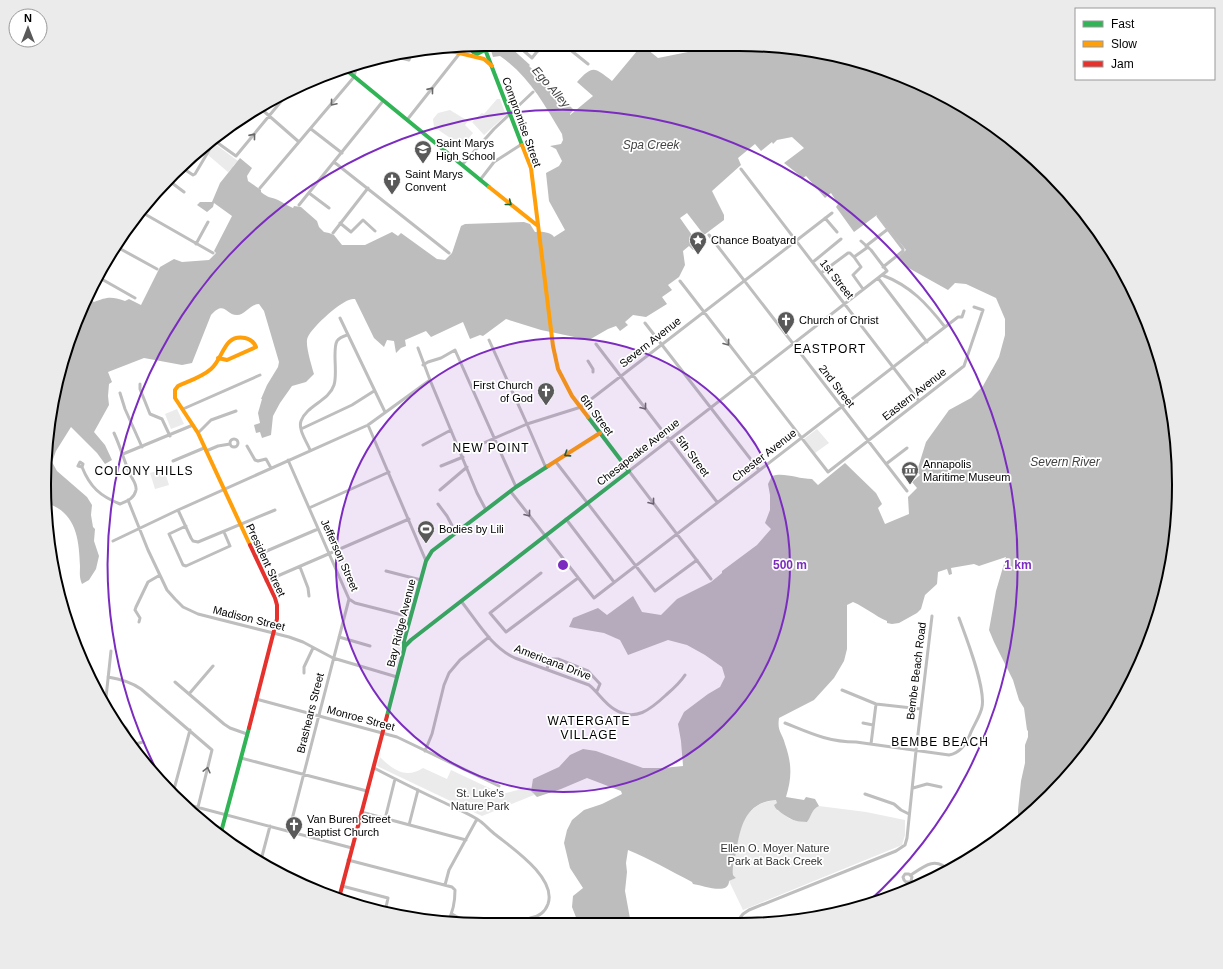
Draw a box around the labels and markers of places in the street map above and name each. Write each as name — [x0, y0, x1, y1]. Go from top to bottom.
place label: Saint Marys High School — [436, 137, 495, 162]
school or university icon: Saint Marys High School — [413, 139, 433, 164]
place label: Saint Marys Convent — [405, 168, 464, 193]
church icon: Saint Marys Convent — [382, 170, 402, 195]
place icon: Chance Boatyard — [688, 230, 708, 255]
place label: Chance Boatyard — [711, 234, 796, 246]
church icon: Church of Christ — [776, 310, 796, 335]
place label: Church of Christ — [799, 314, 878, 326]
place label: First Church of God — [473, 379, 533, 404]
church icon: First Church of God — [536, 381, 556, 406]
place label: Annapolis Maritime Museum — [923, 458, 1010, 483]
museum icon: Annapolis Maritime Museum — [900, 460, 920, 485]
sports icon: Bodies by Lili — [416, 519, 436, 544]
place label: Bodies by Lili — [439, 523, 504, 535]
centre of rings — [556, 558, 570, 572]
place label: Van Buren Street Baptist Church — [307, 813, 391, 838]
church icon: Van Buren Street Baptist Church — [284, 815, 304, 840]

